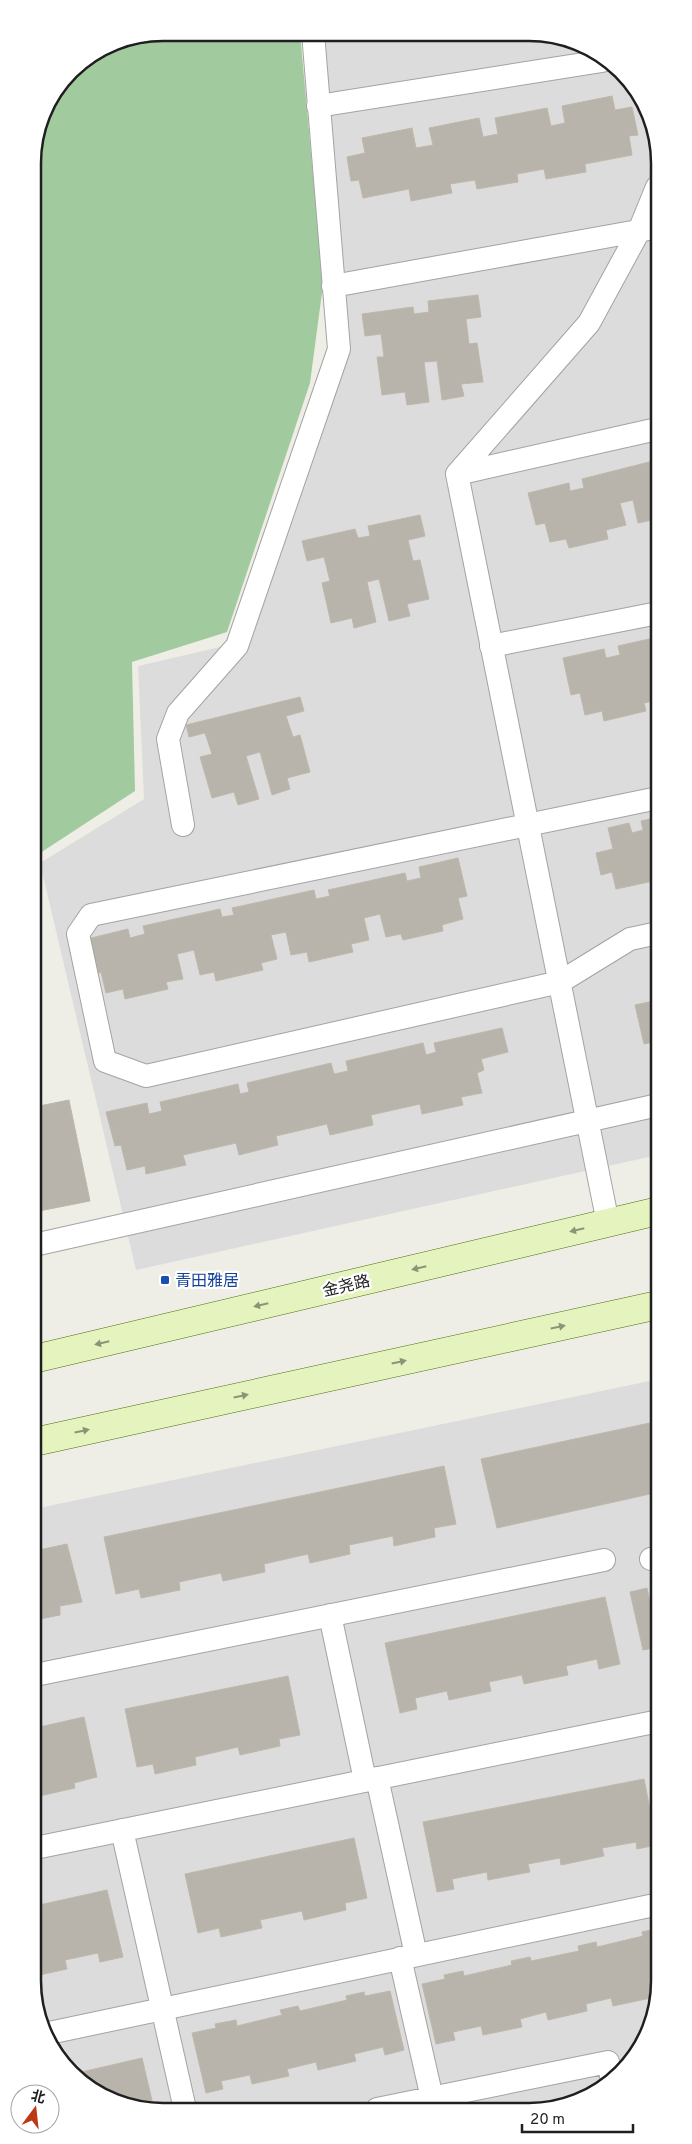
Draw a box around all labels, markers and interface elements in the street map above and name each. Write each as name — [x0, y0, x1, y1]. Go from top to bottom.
one-way arrow — [569, 1226, 584, 1234]
one-way arrow — [411, 1264, 426, 1272]
place label: 青田雅居 — [175, 1272, 239, 1292]
street label: 金尧路 — [321, 1272, 372, 1302]
marker: 青田雅居 — [159, 1274, 171, 1286]
one-way arrow — [253, 1301, 268, 1309]
one-way arrow — [551, 1323, 566, 1331]
one-way arrow — [95, 1339, 110, 1347]
one-way arrow — [392, 1358, 407, 1366]
one-way arrow — [233, 1392, 249, 1400]
one-way arrow — [74, 1427, 89, 1435]
north arrow — [10, 2084, 60, 2134]
text: 北 — [29, 2088, 47, 2108]
scale bar — [522, 2102, 633, 2134]
text: 20 m — [530, 2111, 565, 2130]

